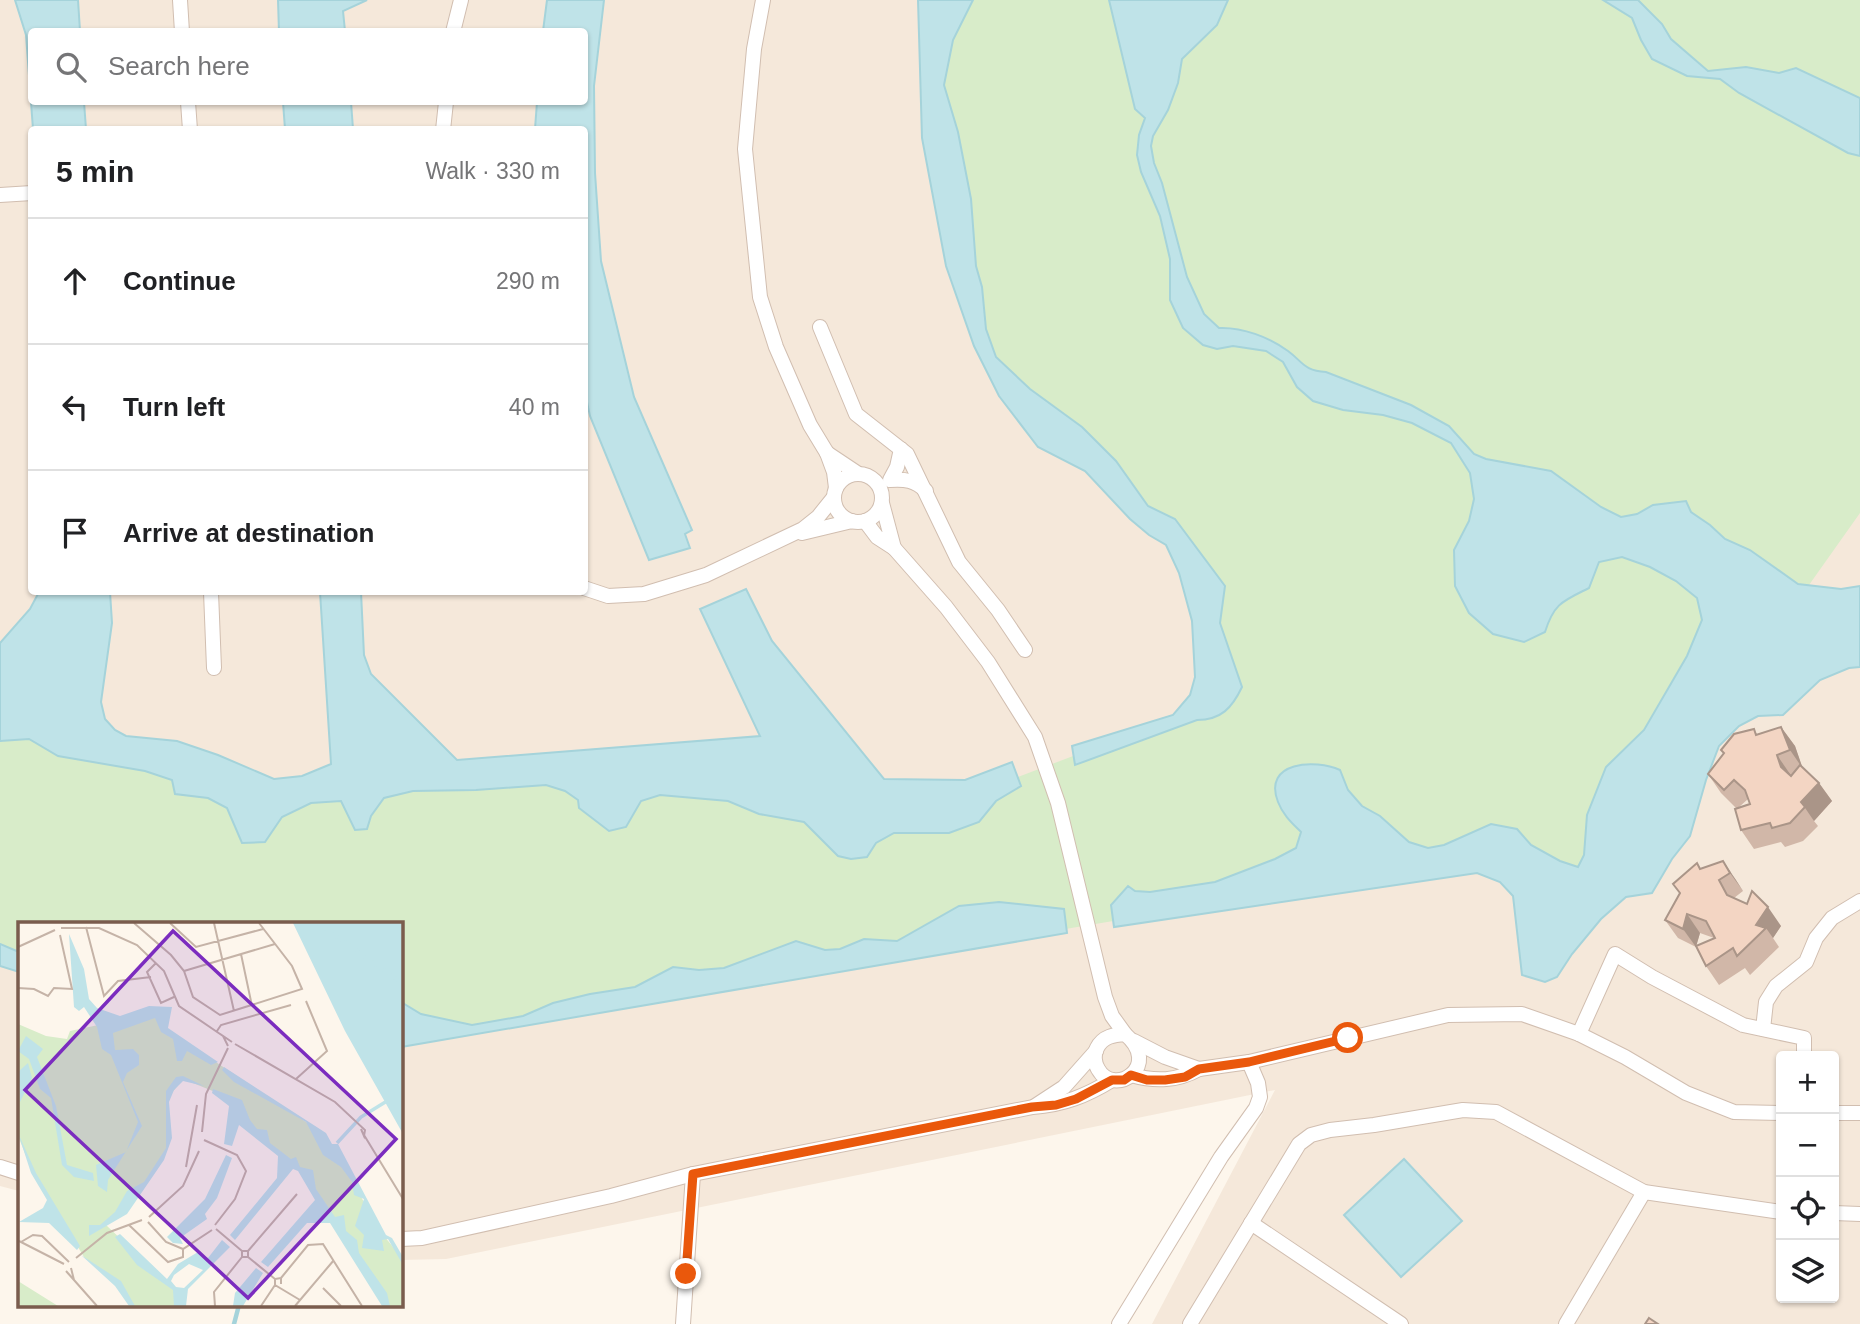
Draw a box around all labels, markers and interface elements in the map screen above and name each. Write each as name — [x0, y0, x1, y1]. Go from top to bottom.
search box — [28, 28, 588, 105]
icon: search — [52, 48, 90, 86]
text: Search here — [108, 51, 250, 81]
text: 5 min — [56, 155, 134, 188]
text: Walk · 330 m — [425, 158, 560, 184]
icon: ahead — [56, 262, 94, 300]
text: Continue — [123, 266, 236, 296]
text: 290 m — [496, 268, 560, 294]
icon: left — [56, 388, 94, 426]
text: Turn left — [123, 392, 225, 422]
text: 40 m — [509, 394, 560, 420]
icon: arrive — [56, 514, 94, 552]
text: Arrive at destination — [123, 518, 374, 548]
inset map — [18, 922, 402, 1306]
route start — [1332, 1022, 1363, 1053]
map controls — [1776, 1051, 1839, 1303]
button: + — [1776, 1051, 1839, 1114]
button: − — [1776, 1114, 1839, 1177]
button: locate — [1776, 1177, 1839, 1240]
button: layers — [1776, 1240, 1839, 1303]
route end — [670, 1258, 701, 1289]

